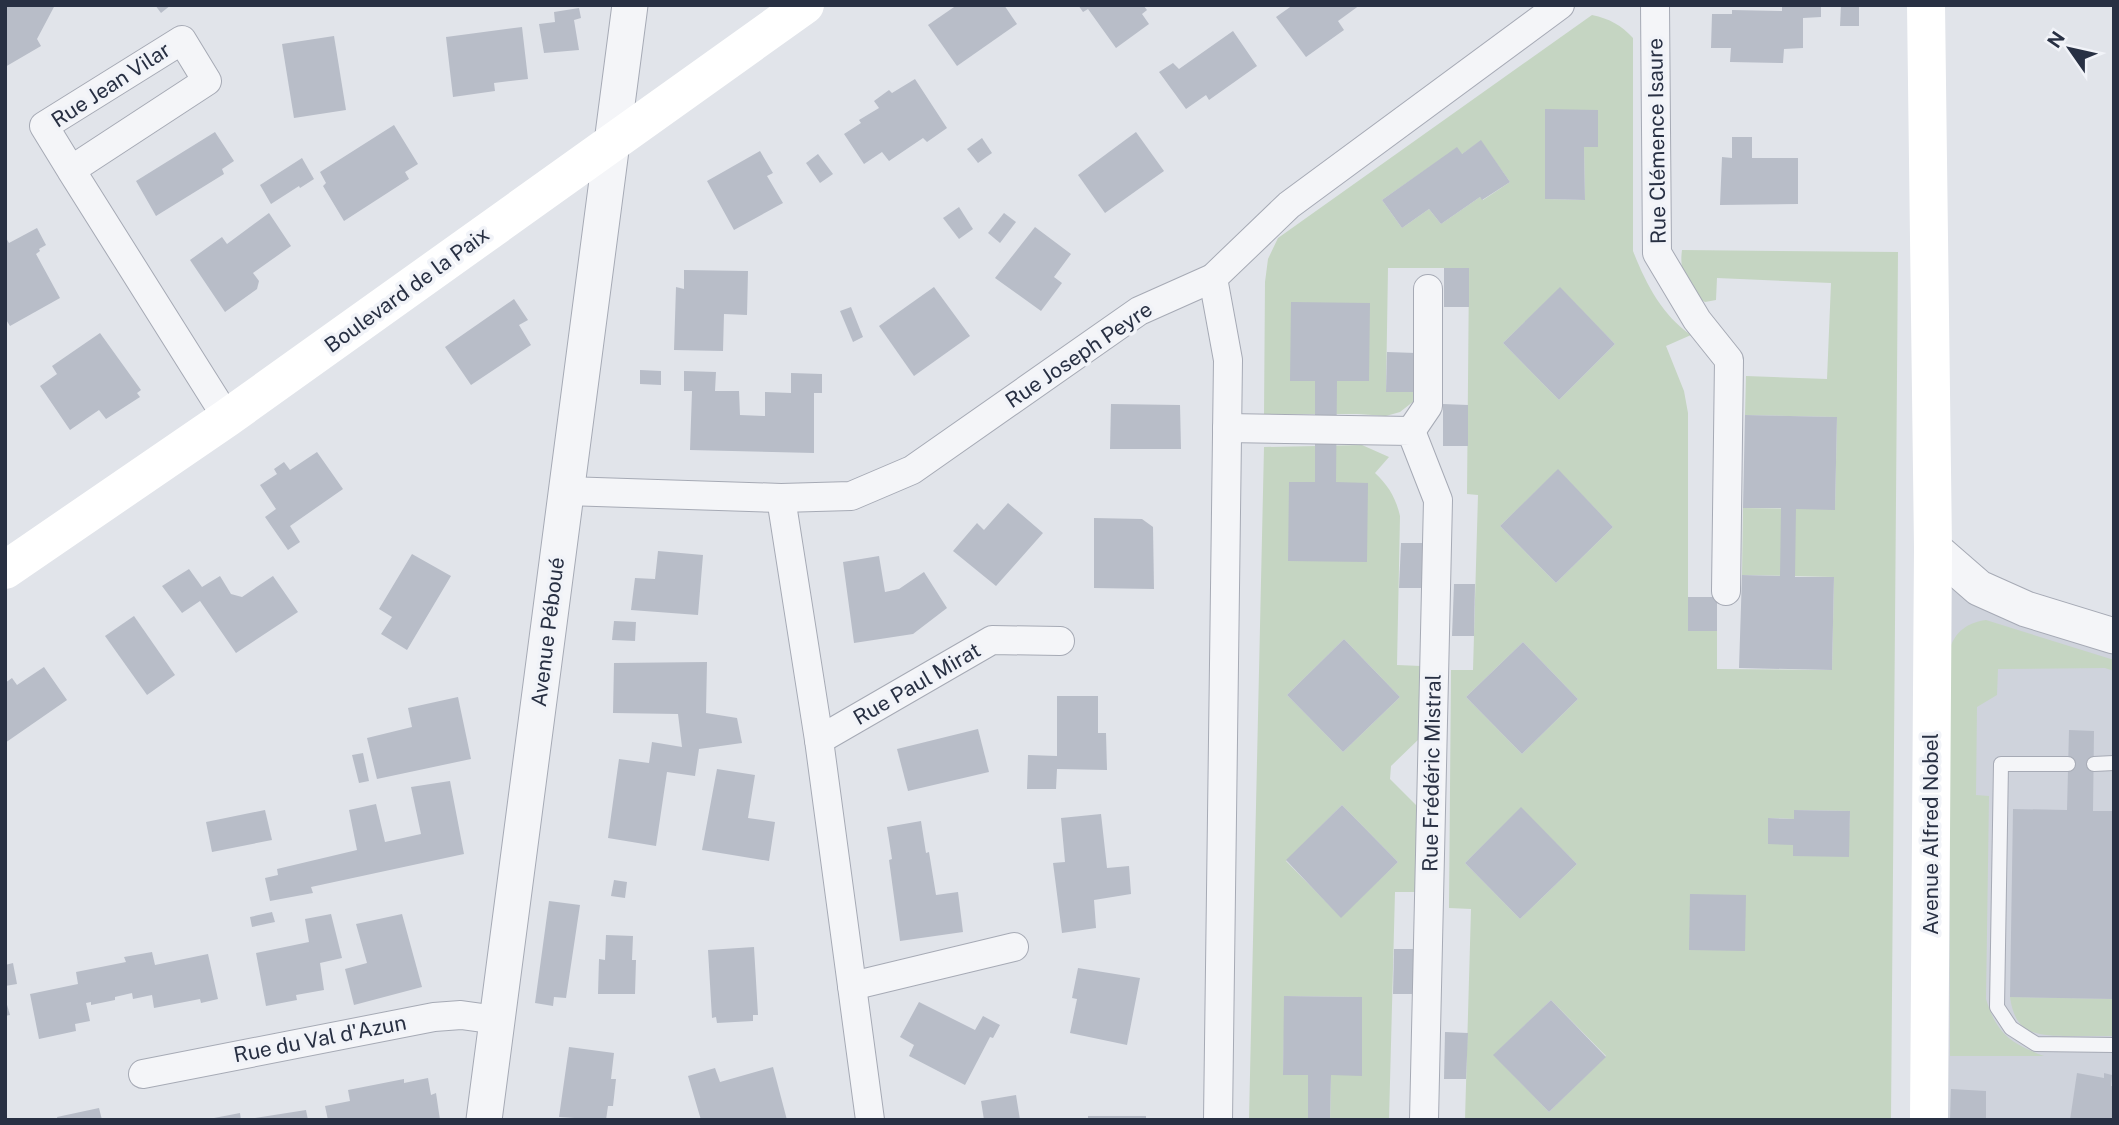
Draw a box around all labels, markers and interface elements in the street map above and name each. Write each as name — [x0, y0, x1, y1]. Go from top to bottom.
north arrow — [2035, 14, 2105, 84]
text: N — [2043, 27, 2069, 52]
street label: Rue Jean Vilar — [47, 37, 175, 132]
street label: Rue Clémence Isaure — [1642, 38, 1671, 244]
street label: Boulevard de la Paix — [320, 221, 494, 358]
street label: Rue Joseph Peyre — [1001, 296, 1157, 413]
street label: Avenue Péboué — [526, 556, 569, 708]
street label: Rue Paul Mirat — [849, 637, 985, 730]
street label: Rue Frédéric Mistral — [1417, 674, 1446, 872]
street label: Avenue Alfred Nobel — [1918, 733, 1943, 935]
street label: Rue du Val d'Azun — [232, 1010, 408, 1067]

